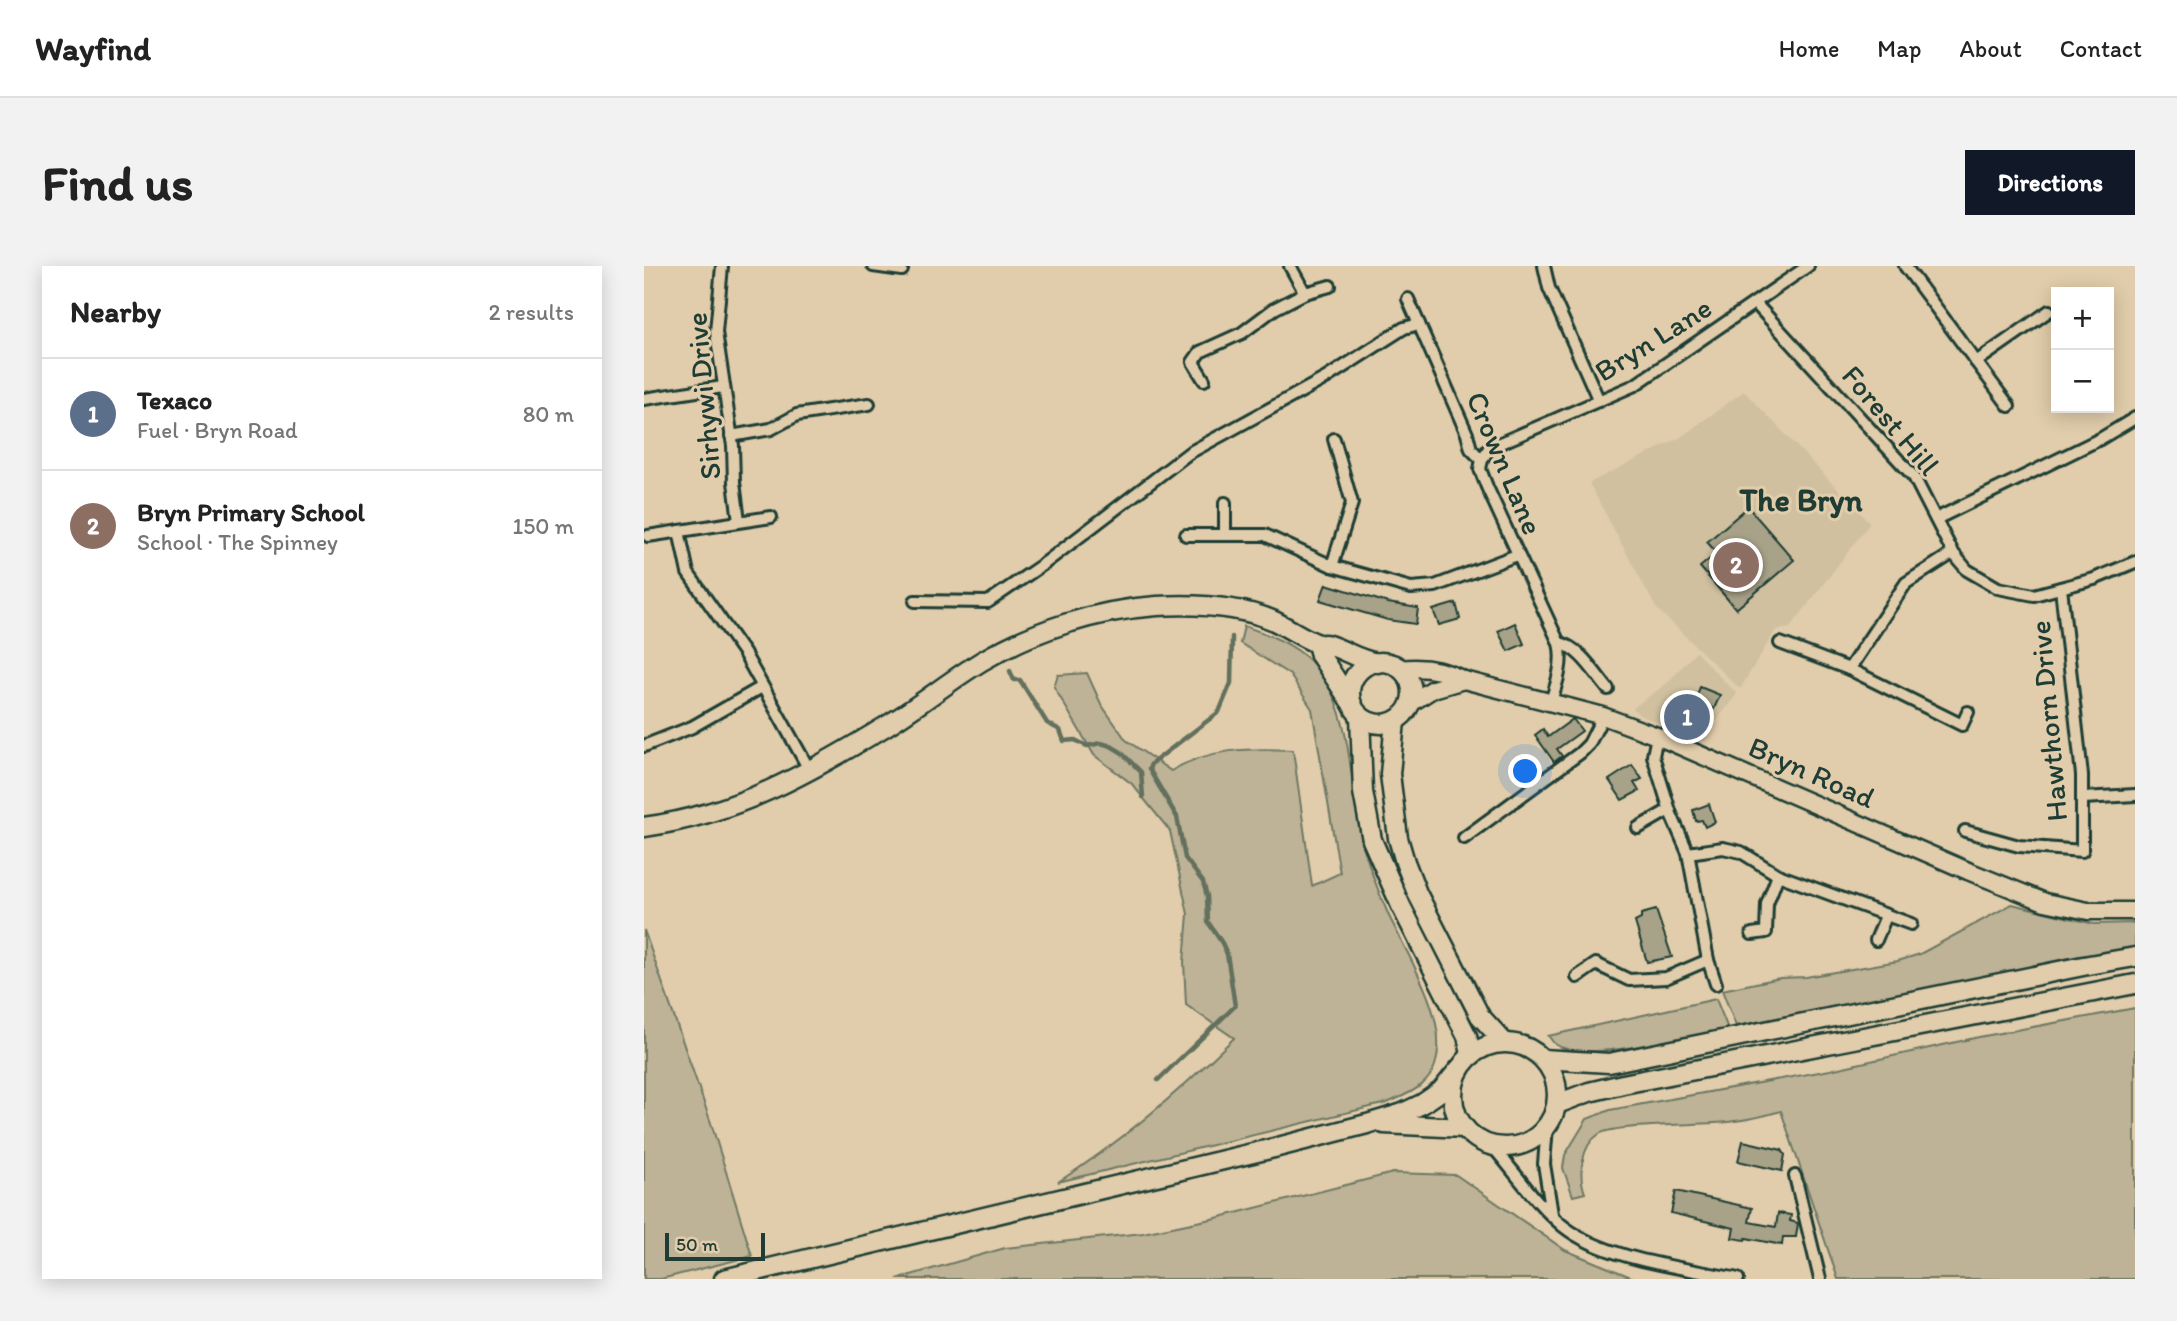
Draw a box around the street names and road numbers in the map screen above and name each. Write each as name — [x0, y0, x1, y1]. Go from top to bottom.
street label: Bryn Lane — [1588, 289, 1718, 389]
street label: Sirhywi Drive — [677, 311, 729, 481]
street label: Forest Hill — [1834, 357, 1948, 483]
street label: Crown Lane — [1458, 386, 1552, 540]
street label: Hawthorn Drive — [2021, 619, 2075, 823]
street label: Bryn Road — [1743, 728, 1881, 816]

